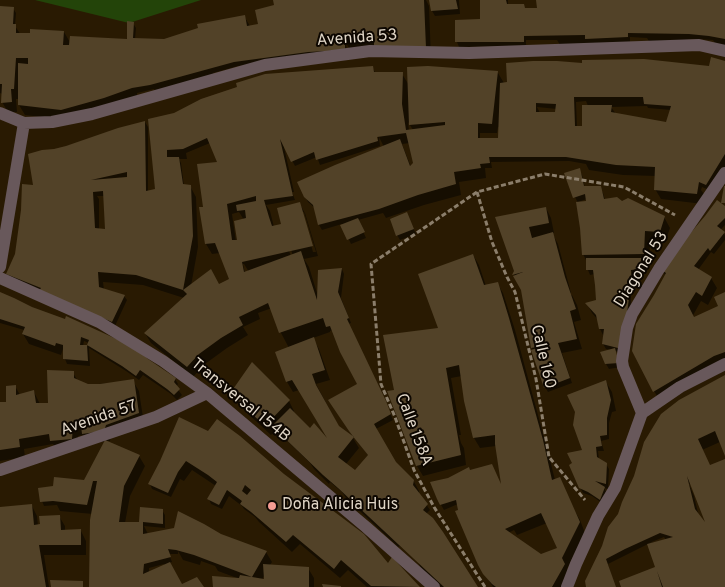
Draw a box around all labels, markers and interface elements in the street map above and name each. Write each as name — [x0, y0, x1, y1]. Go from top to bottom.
street label: Avenida 53 — [316, 27, 398, 51]
street label: Diagonal 53 — [611, 228, 673, 312]
street label: Calle 160 — [525, 323, 559, 391]
street label: Transversal 154B — [187, 355, 293, 447]
street label: Calle 158A — [390, 391, 436, 469]
street label: Avenida 57 — [58, 397, 140, 441]
place label: Doña Alicia Huis — [282, 496, 398, 516]
marker: Doña Alicia Huis — [266, 500, 278, 512]

